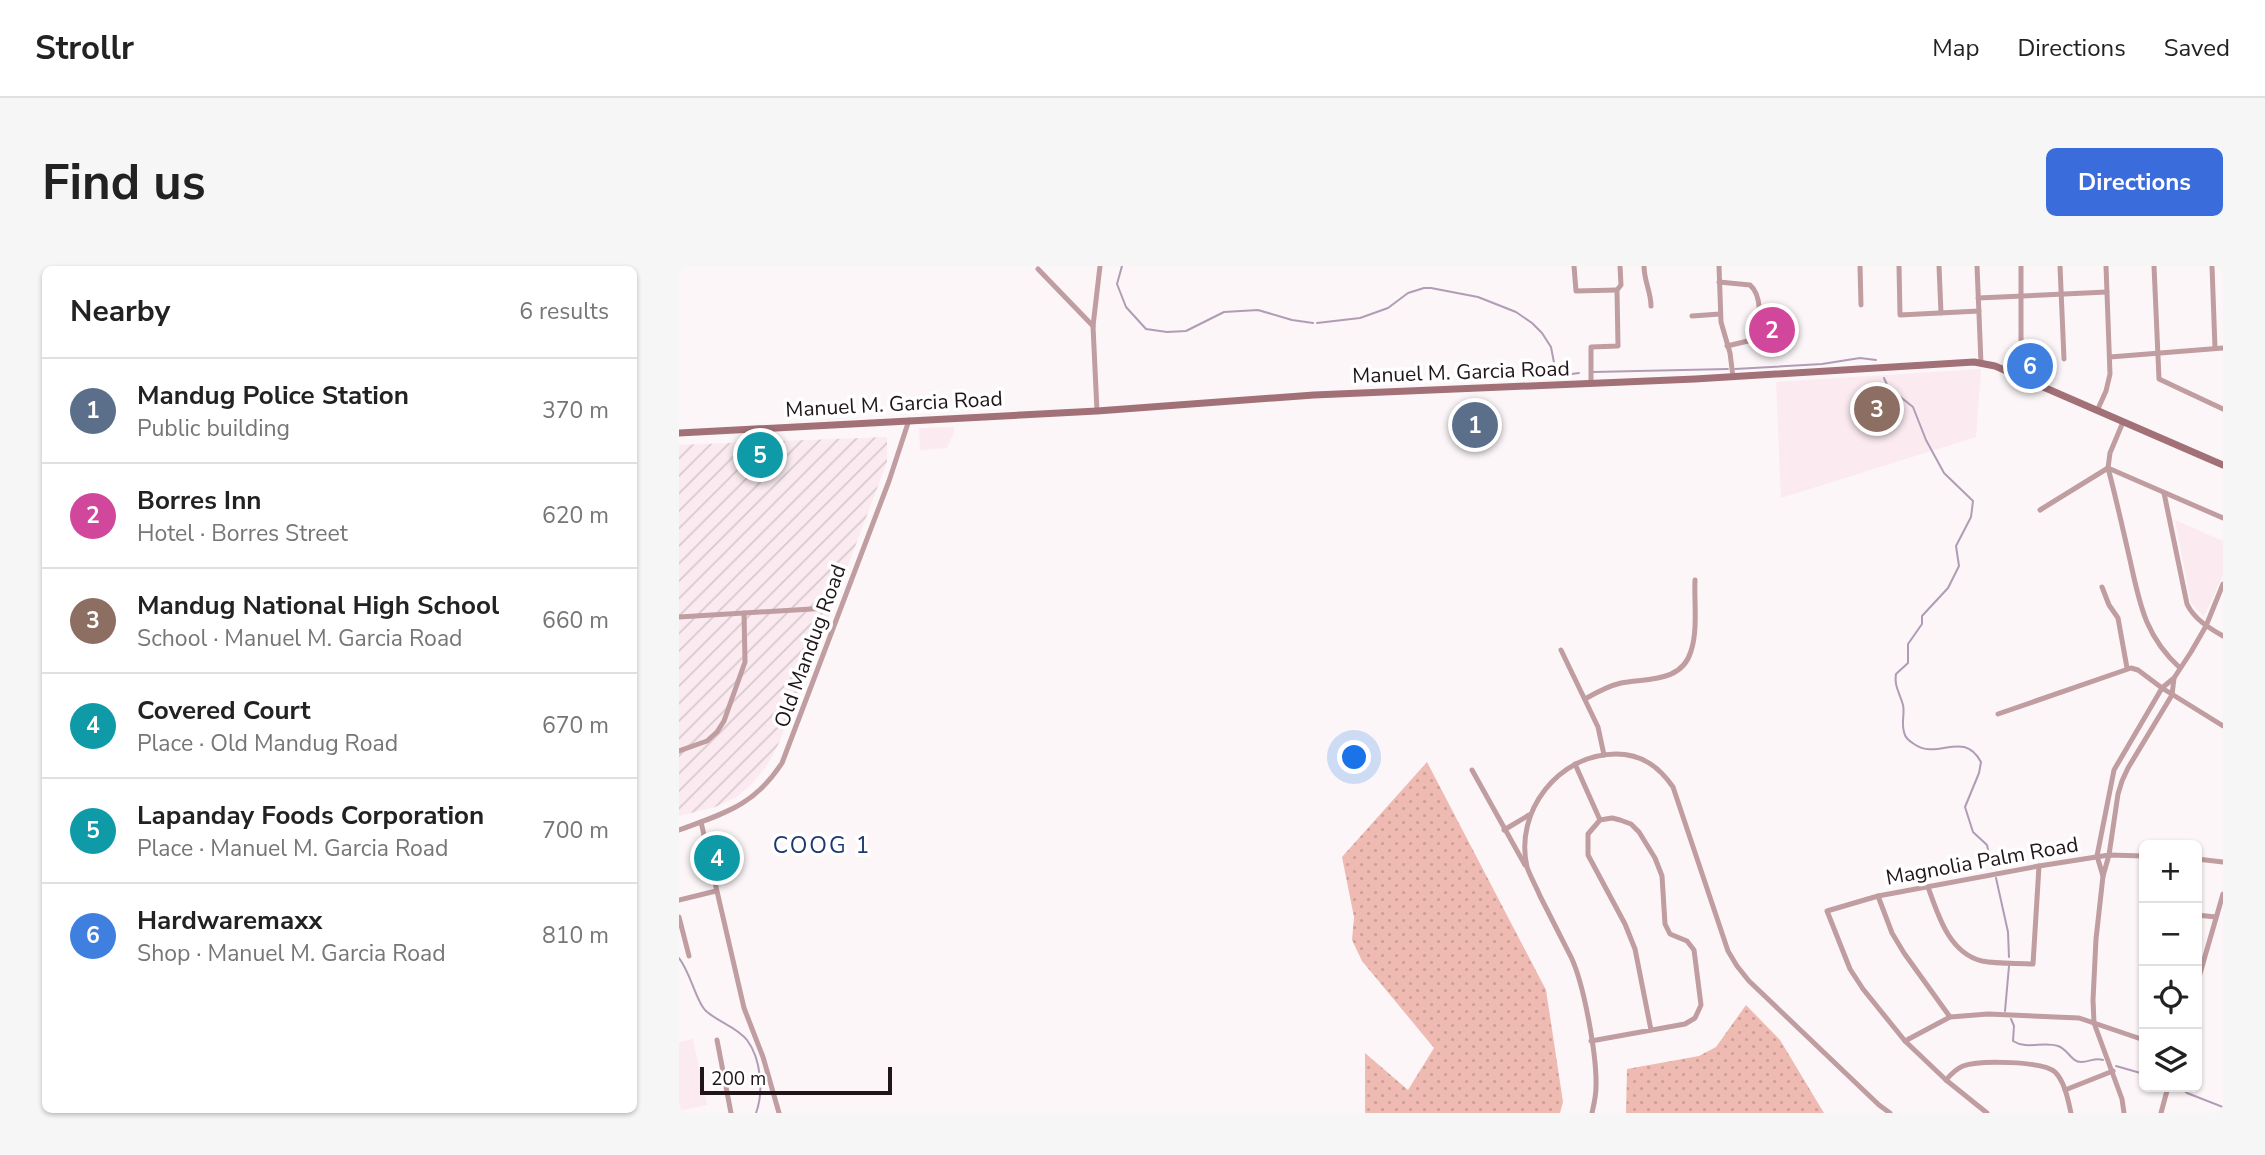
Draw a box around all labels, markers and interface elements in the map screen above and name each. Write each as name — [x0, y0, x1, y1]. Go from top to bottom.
text: Strollr — [35, 26, 134, 71]
text: Map — [1932, 32, 1979, 64]
text: Directions — [2017, 32, 2126, 64]
text: Saved — [2164, 32, 2230, 64]
button: Directions — [2046, 148, 2223, 216]
text: Find us — [42, 149, 206, 216]
text: Nearby — [70, 291, 170, 332]
text: 6 results — [519, 296, 609, 327]
pin: 2 — [1749, 304, 1795, 356]
pin: 6 — [2007, 340, 2053, 392]
street label: Manuel M. Garcia Road — [1352, 354, 1570, 390]
text: Mandug Police Station — [137, 378, 409, 413]
pin: 3 — [1854, 383, 1900, 435]
street label: Manuel M. Garcia Road — [785, 384, 1003, 424]
text: 1 — [86, 395, 100, 426]
text: 370 m — [542, 395, 609, 426]
pin: 1 — [1452, 399, 1498, 451]
text: Public building — [137, 413, 290, 444]
pin: 5 — [737, 429, 783, 481]
text: Borres Inn — [137, 483, 262, 518]
text: 2 — [86, 500, 100, 531]
text: 620 m — [542, 500, 609, 531]
text: Hotel · Borres Street — [137, 518, 348, 549]
street label: Old Mandug Road — [768, 561, 852, 731]
text: Mandug National High School — [137, 588, 499, 623]
text: 3 — [86, 605, 100, 636]
text: 660 m — [542, 605, 609, 636]
text: School · Manuel M. Garcia Road — [137, 623, 462, 654]
text: Covered Court — [137, 693, 310, 728]
text: 4 — [86, 710, 100, 741]
text: 670 m — [542, 710, 609, 741]
text: Place · Old Mandug Road — [137, 728, 398, 759]
your location — [1337, 740, 1371, 774]
text: Lapanday Foods Corporation — [137, 798, 484, 833]
text: 5 — [86, 815, 100, 846]
text: 700 m — [542, 815, 609, 846]
district label: COOG 1 — [773, 830, 871, 861]
street label: Magnolia Palm Road — [1884, 830, 2080, 892]
pin: 4 — [694, 832, 740, 884]
text: Place · Manuel M. Garcia Road — [137, 833, 448, 864]
map controls — [2139, 840, 2202, 1092]
button: + — [2139, 840, 2202, 903]
text: Hardwaremaxx — [137, 903, 323, 938]
button: − — [2139, 903, 2202, 966]
text: 6 — [86, 920, 100, 951]
text: 810 m — [542, 920, 609, 951]
text: Shop · Manuel M. Garcia Road — [137, 938, 446, 969]
button: locate — [2139, 966, 2202, 1029]
button: layers — [2139, 1029, 2202, 1092]
scale bar — [700, 1064, 893, 1096]
text: 200 m — [711, 1066, 766, 1092]

